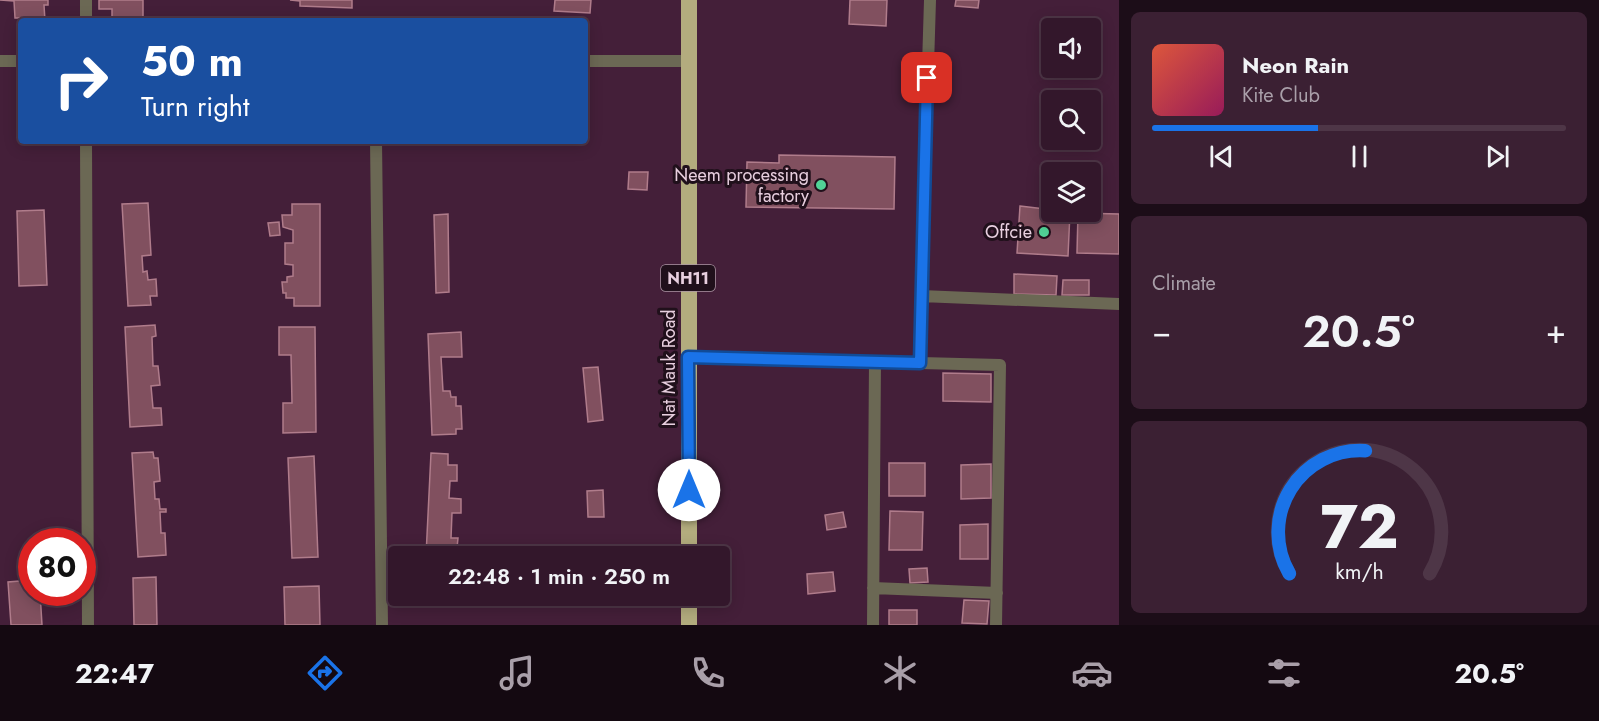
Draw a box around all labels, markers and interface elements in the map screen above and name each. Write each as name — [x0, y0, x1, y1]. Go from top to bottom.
map controls — [1041, 18, 1101, 222]
button: sound — [1041, 18, 1101, 78]
text: 50 m — [141, 31, 243, 92]
icon: right — [42, 42, 120, 120]
text: Neon Rain — [1242, 49, 1349, 81]
pin — [901, 52, 952, 103]
icon: arrive — [910, 61, 943, 94]
text: Kite Club — [1242, 81, 1320, 110]
text: Turn right — [141, 87, 249, 126]
button: search — [1041, 90, 1101, 150]
icon: previous — [1205, 140, 1238, 173]
icon: pause — [1343, 140, 1376, 173]
icon: next — [1481, 140, 1514, 173]
place label: Neem processing factory — [674, 162, 809, 209]
button: layers — [1041, 162, 1101, 222]
marker: Neem processing factory — [814, 178, 828, 192]
place label: Offcie — [985, 219, 1032, 245]
marker: Offcie — [1037, 225, 1051, 239]
road number: NH11 — [661, 265, 715, 291]
text: Climate — [1152, 269, 1216, 298]
text: 20.5° — [1302, 299, 1415, 364]
text: − — [1152, 308, 1171, 355]
text: + — [1546, 308, 1566, 355]
street label: Nat Mauk Road — [656, 309, 682, 427]
position arrow — [657, 458, 721, 522]
text: 72 — [1320, 481, 1398, 571]
speed limit sign: 80 — [18, 528, 96, 606]
text: km/h — [1335, 556, 1383, 587]
text: 22:48 · 1 min · 250 m — [448, 560, 670, 592]
icon: directions — [304, 652, 346, 694]
icon: music — [496, 652, 538, 694]
icon: phone — [687, 652, 729, 694]
icon: climate — [879, 652, 921, 694]
icon: car — [1071, 652, 1113, 694]
icon: filters — [1263, 652, 1305, 694]
text: 22:47 — [75, 654, 154, 693]
text: 20.5° — [1454, 654, 1524, 693]

